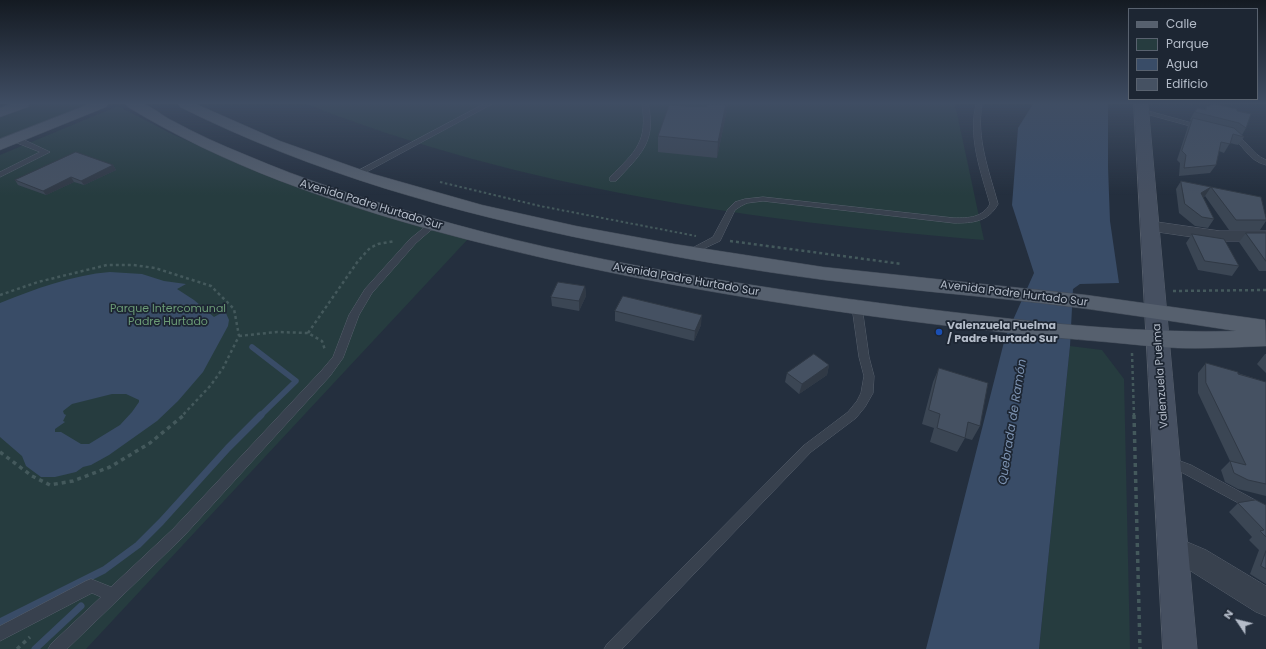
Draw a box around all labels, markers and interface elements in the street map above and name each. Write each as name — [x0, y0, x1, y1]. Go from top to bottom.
legend — [1128, 8, 1258, 100]
text: Calle — [1166, 15, 1197, 32]
text: Parque — [1166, 35, 1209, 52]
text: Agua — [1166, 55, 1198, 72]
text: Edificio — [1166, 75, 1208, 92]
street label: Avenida Padre Hurtado Sur — [298, 177, 444, 233]
street label: Avenida Padre Hurtado Sur — [612, 261, 760, 299]
street label: Avenida Padre Hurtado Sur — [940, 278, 1088, 310]
park label: Parque Intercomunal Padre Hurtado — [110, 302, 226, 328]
place label: Valenzuela Puelma / Padre Hurtado Sur — [947, 319, 1058, 345]
street label: Valenzuela Puelma — [1151, 323, 1171, 429]
marker: Valenzuela Puelma / Padre Hurtado Sur — [934, 327, 944, 337]
water label: Quebrada de Ramón — [996, 358, 1030, 486]
north arrow — [1218, 601, 1258, 641]
text: N — [1219, 606, 1237, 622]

